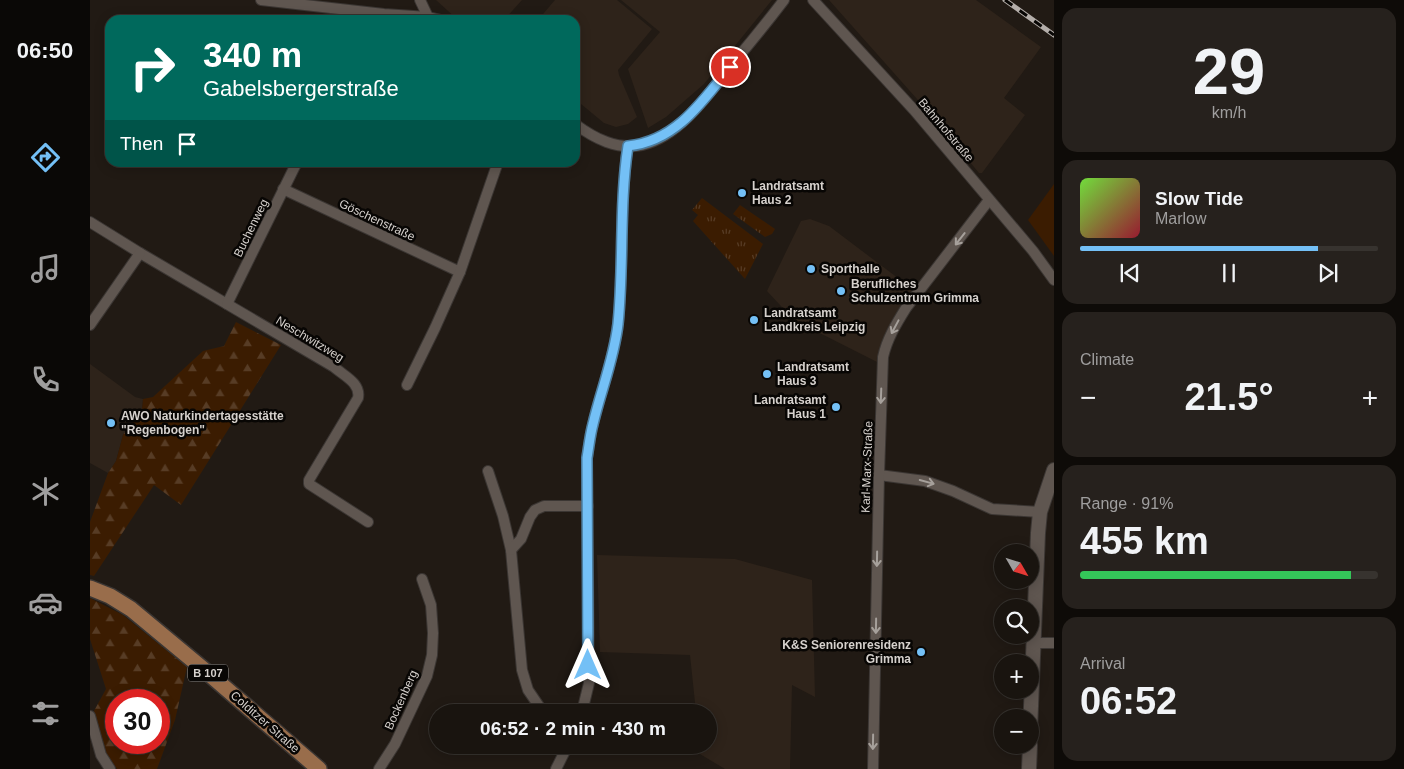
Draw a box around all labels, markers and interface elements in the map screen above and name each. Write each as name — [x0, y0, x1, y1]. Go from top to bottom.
icon: right — [120, 35, 185, 100]
text: 340 m — [203, 35, 302, 74]
text: 29 — [1193, 35, 1265, 108]
text: 06:50 — [17, 38, 73, 63]
pin — [709, 46, 751, 88]
icon: arrive — [716, 53, 744, 81]
text: Gabelsbergerstraße — [203, 76, 399, 101]
street label: Bahnhofstraße — [915, 95, 977, 165]
text: km/h — [1212, 104, 1246, 121]
icon: arrive — [173, 130, 201, 158]
text: Then — [120, 133, 163, 154]
icon: directions — [28, 140, 63, 175]
place label: Landratsamt Haus 2 — [752, 179, 824, 207]
marker: Landratsamt Haus 2 — [736, 187, 748, 199]
text: Slow Tide — [1155, 188, 1243, 209]
street label: Göschenstraße — [337, 196, 417, 244]
street label: Buchenweg — [231, 197, 271, 259]
text: Marlow — [1155, 210, 1207, 227]
one-way arrow — [954, 232, 965, 245]
icon: music — [28, 251, 63, 286]
icon: previous — [1116, 259, 1144, 287]
icon: pause — [1215, 259, 1243, 287]
icon: next — [1314, 259, 1342, 287]
place label: Sporthalle — [821, 262, 880, 276]
marker: Sporthalle — [805, 263, 817, 275]
place label: Berufliches Schulzentrum Grimma — [851, 277, 979, 305]
marker: Berufliches Schulzentrum Grimma — [835, 285, 847, 297]
place label: Landratsamt Landkreis Leipzig — [764, 306, 865, 334]
street label: Neschwitzweg — [274, 313, 346, 365]
marker: Landratsamt Landkreis Leipzig — [748, 314, 760, 326]
one-way arrow — [890, 320, 900, 335]
text: Climate — [1080, 351, 1134, 368]
place label: Landratsamt Haus 3 — [777, 360, 849, 388]
icon: phone — [28, 362, 63, 397]
marker: Landratsamt Haus 3 — [761, 368, 773, 380]
text: 21.5° — [1184, 376, 1274, 418]
text: − — [1080, 382, 1096, 413]
text: + — [1362, 382, 1378, 413]
one-way arrow — [876, 388, 886, 404]
place label: Landratsamt Haus 1 — [754, 393, 826, 421]
marker: Landratsamt Haus 1 — [830, 401, 842, 413]
place label: AWO Naturkindertagesstätte "Regenbogen" — [121, 409, 284, 437]
marker: AWO Naturkindertagesstätte "Regenbogen" — [105, 417, 117, 429]
street label: Karl-Marx-Straße — [858, 420, 876, 513]
icon: climate — [28, 474, 63, 509]
one-way arrow — [918, 478, 934, 488]
text: Range · 91% — [1080, 495, 1173, 512]
text: 455 km — [1080, 520, 1209, 562]
north arrow — [994, 544, 1039, 589]
map controls — [994, 544, 1039, 754]
one-way arrow — [872, 550, 882, 566]
icon: car — [28, 585, 63, 620]
button: search — [994, 599, 1039, 644]
one-way arrow — [871, 618, 880, 634]
position arrow — [561, 638, 613, 690]
place label: K&S Seniorenresidenz Grimma — [782, 638, 911, 666]
marker: K&S Seniorenresidenz Grimma — [915, 646, 927, 658]
button: + — [994, 654, 1039, 699]
text: Arrival — [1080, 655, 1125, 672]
road number: B 107 — [188, 664, 228, 681]
street label: Bockenberg — [382, 668, 420, 732]
text: 06:52 — [1080, 680, 1177, 722]
street label: Colditzer Straße — [228, 688, 303, 756]
speed limit sign: 30 — [105, 689, 170, 754]
icon: filters — [28, 696, 63, 731]
button: − — [994, 709, 1039, 754]
text: 06:52 · 2 min · 430 m — [480, 718, 666, 739]
one-way arrow — [869, 733, 878, 749]

